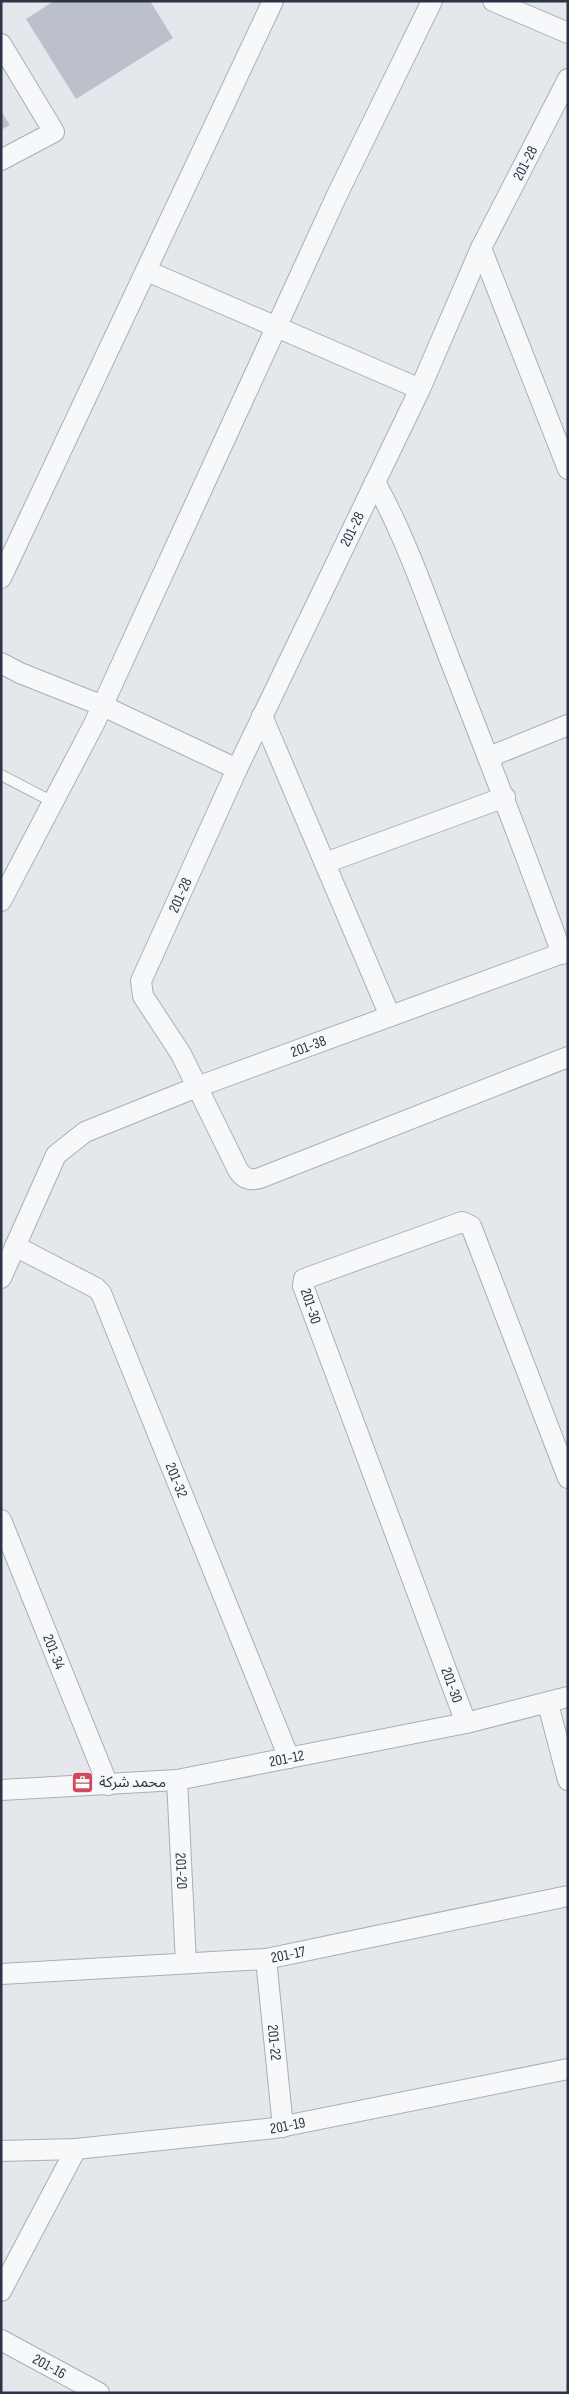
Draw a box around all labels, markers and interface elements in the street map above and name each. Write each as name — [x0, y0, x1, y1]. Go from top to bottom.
street label: 201-28 — [509, 143, 542, 184]
street label: 201-28 — [336, 509, 369, 550]
street label: 201-28 — [164, 875, 197, 916]
street label: 201-38 — [288, 1031, 329, 1062]
street label: 201-30 — [296, 1286, 325, 1327]
street label: 201-32 — [161, 1460, 192, 1501]
street label: 201-34 — [38, 1631, 69, 1672]
street label: 201-30 — [436, 1665, 467, 1706]
street label: 201-12 — [268, 1746, 306, 1772]
office icon: محمد شركة — [71, 1770, 95, 1794]
place label: محمد شركة — [99, 1773, 166, 1792]
street label: 201-20 — [171, 1852, 191, 1890]
street label: 201-17 — [269, 1942, 307, 1968]
street label: 201-22 — [263, 2024, 285, 2062]
street label: 201-19 — [269, 2113, 307, 2138]
street label: 201-16 — [29, 2350, 69, 2383]

